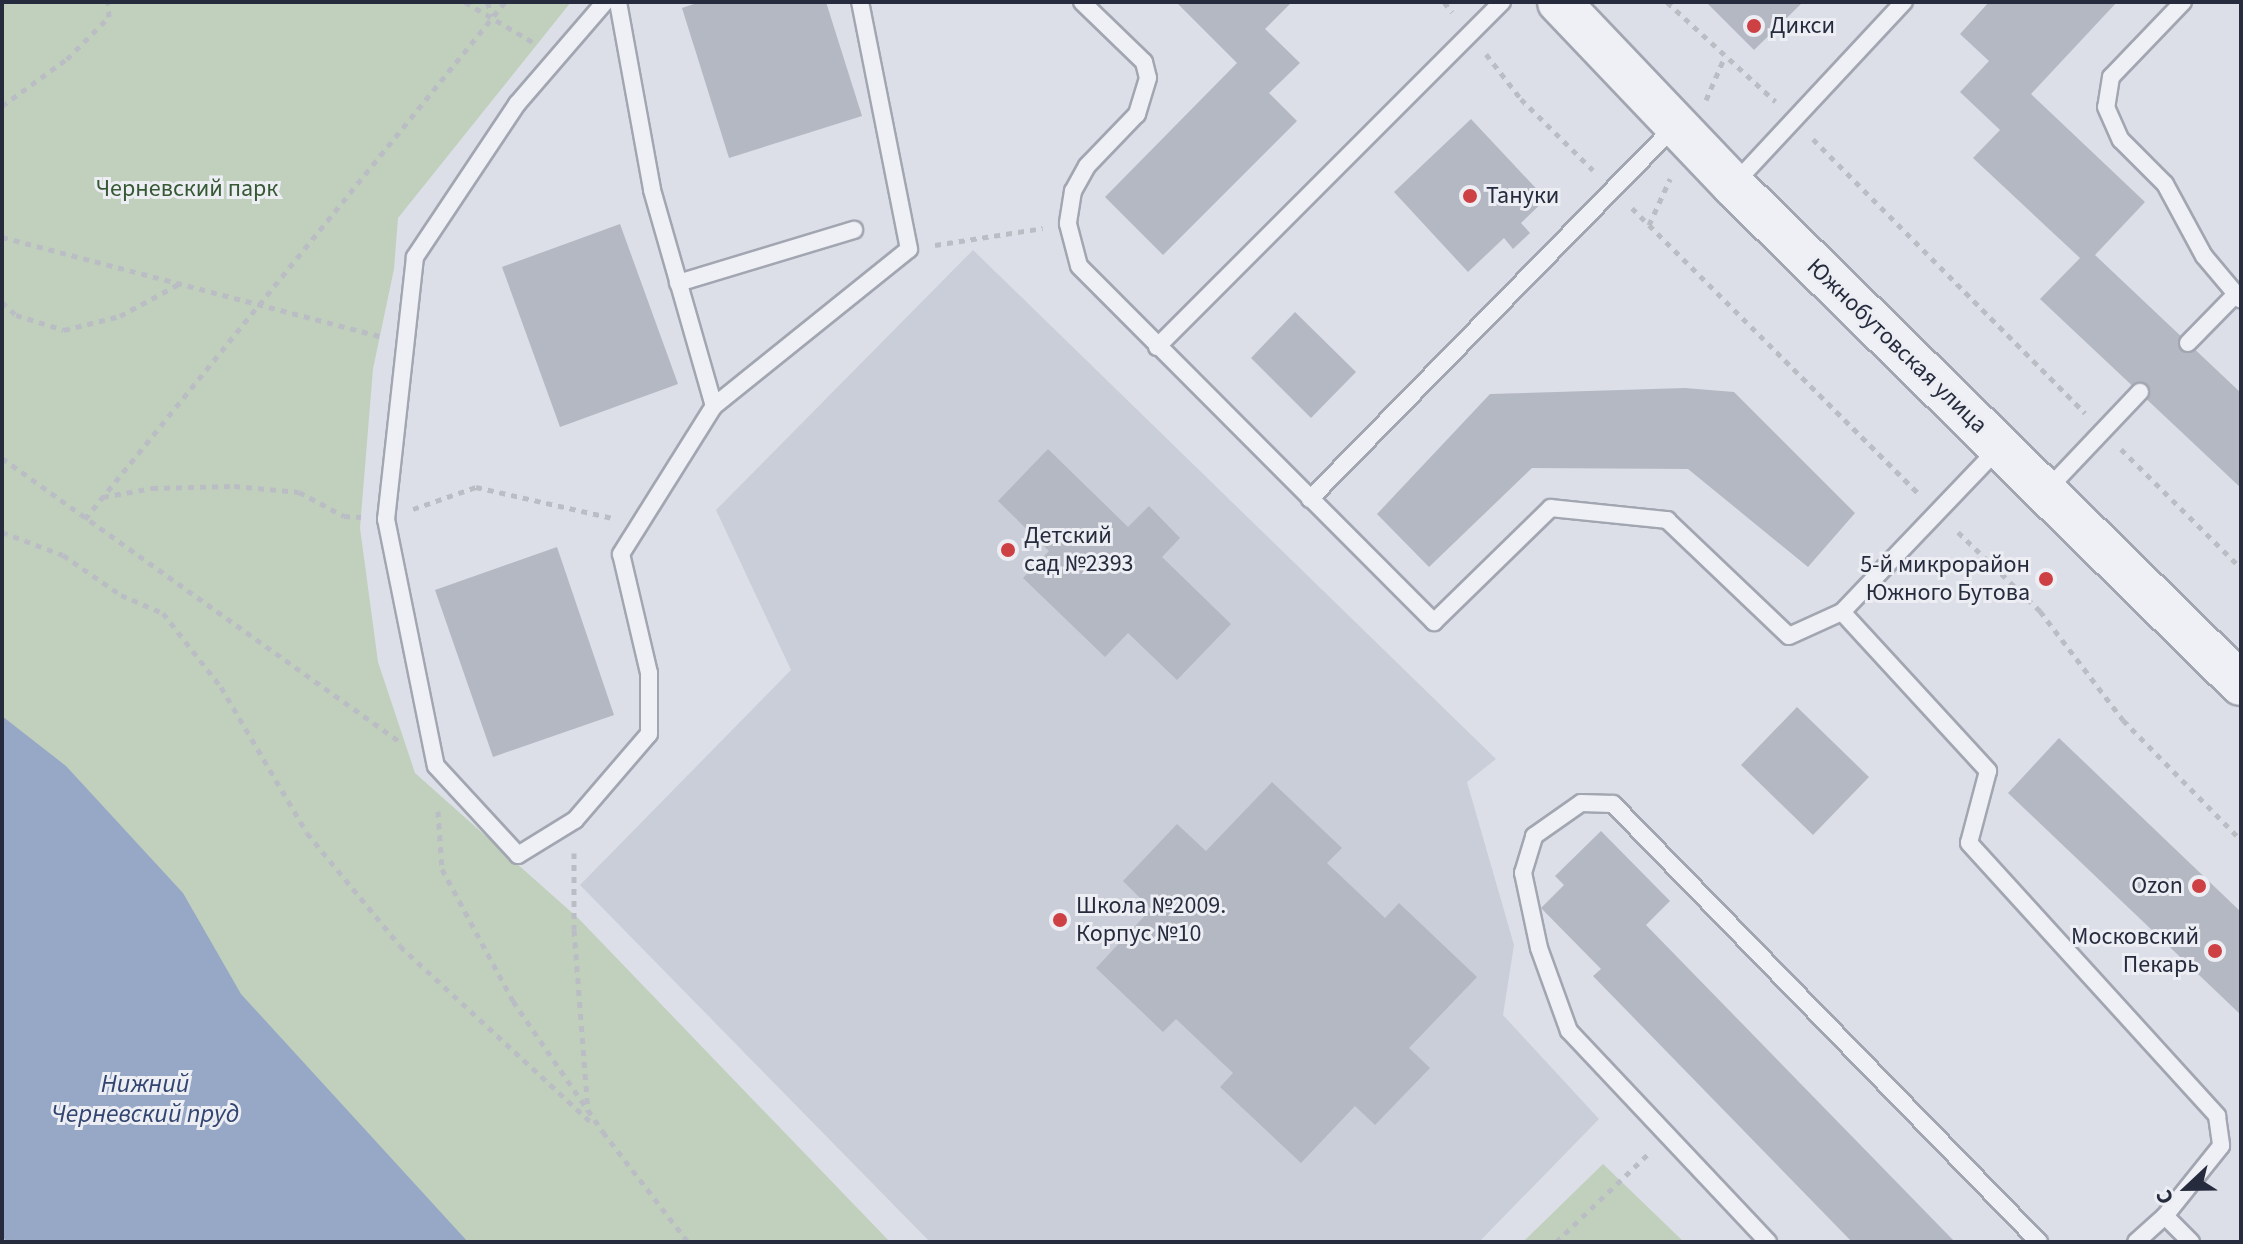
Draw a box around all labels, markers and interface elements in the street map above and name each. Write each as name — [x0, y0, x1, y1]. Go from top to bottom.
place label: Дикси — [1770, 12, 1835, 40]
marker: Дикси — [1745, 17, 1763, 35]
park label: Черневский парк — [96, 175, 278, 203]
place label: Тануки — [1486, 182, 1559, 210]
marker: Тануки — [1461, 187, 1479, 205]
street label: Южнобутовская улица — [1801, 252, 1993, 440]
place label: Детский сад №2393 — [1024, 522, 1134, 578]
marker: Детский сад №2393 — [999, 541, 1017, 559]
place label: 5-й микрорайон Южного Бутова — [1860, 551, 2030, 607]
marker: 5-й микрорайон Южного Бутова — [2037, 570, 2055, 588]
place label: Ozon — [2131, 872, 2183, 900]
marker: Ozon — [2190, 877, 2208, 895]
place label: Школа №2009. Корпус №10 — [1076, 892, 1226, 948]
marker: Школа №2009. Корпус №10 — [1051, 911, 1069, 929]
place label: Московский Пекарь — [2071, 923, 2199, 979]
marker: Московский Пекарь — [2206, 942, 2224, 960]
water label: Нижний Черневский пруд — [51, 1068, 239, 1130]
north arrow — [2147, 1148, 2227, 1228]
text: С — [2148, 1185, 2182, 1209]

